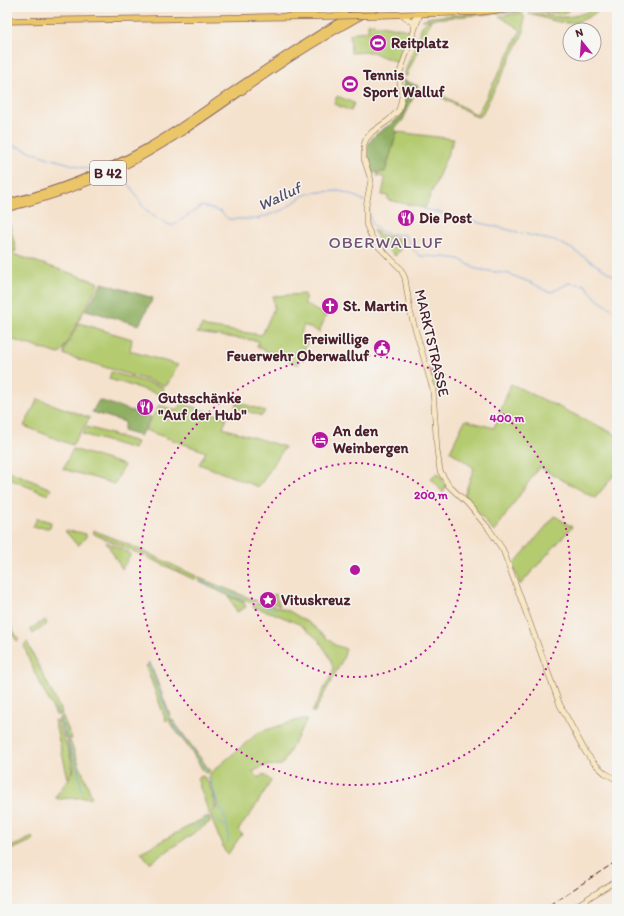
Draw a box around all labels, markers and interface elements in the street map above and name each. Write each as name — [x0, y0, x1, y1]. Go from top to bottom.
north arrow — [562, 22, 602, 62]
text: N — [574, 26, 585, 40]
sports icon: Reitplatz — [368, 33, 388, 53]
place label: Reitplatz — [391, 34, 449, 53]
place label: Tennis Sport Walluf — [362, 66, 445, 102]
sports icon: Tennis Sport Walluf — [340, 74, 360, 94]
road number: B 42 — [90, 161, 126, 185]
water label: Walluf — [255, 177, 306, 215]
restaurant icon: Die Post — [396, 208, 416, 228]
place label: Die Post — [419, 209, 472, 227]
district label: OBERWALLUF — [329, 232, 443, 252]
street label: MARKTSTRASSE — [411, 288, 453, 398]
church icon: St. Martin — [320, 296, 340, 316]
place label: St. Martin — [343, 297, 408, 315]
place label: Freiwillige Feuerwehr Oberwalluf — [226, 330, 369, 365]
public building icon: Freiwillige Feuerwehr Oberwalluf — [372, 338, 392, 358]
place label: Gutsschänke "Auf der Hub" — [158, 389, 247, 424]
restaurant icon: Gutsschänke "Auf der Hub" — [135, 397, 155, 417]
text: 400 m — [490, 411, 525, 425]
place label: An den Weinbergen — [332, 422, 410, 458]
hotel icon: An den Weinbergen — [310, 430, 330, 450]
text: 200 m — [414, 488, 449, 502]
centre of rings — [348, 563, 362, 577]
place icon: Vituskreuz — [258, 590, 278, 610]
place label: Vituskreuz — [281, 591, 350, 609]

